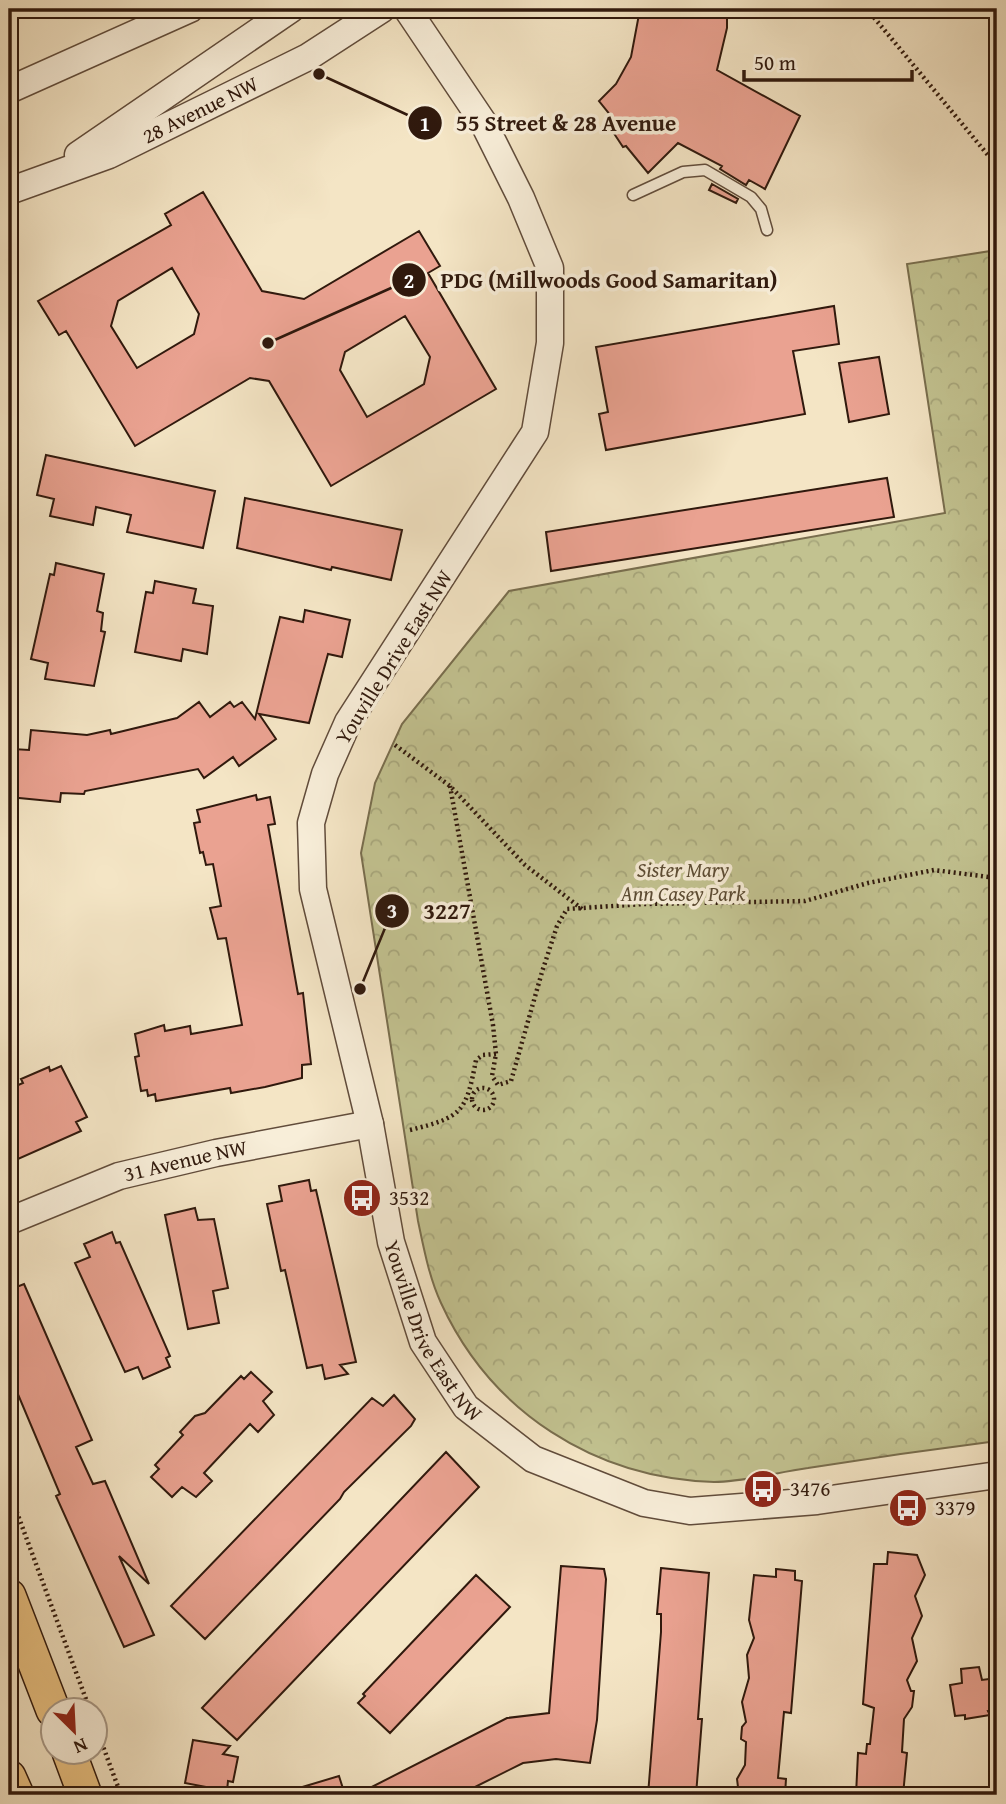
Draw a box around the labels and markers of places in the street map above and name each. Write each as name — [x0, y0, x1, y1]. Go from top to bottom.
callout: 55 Street & 28 Avenue — [407, 101, 691, 145]
callout: PDG (Millwoods Good Samaritan) — [391, 258, 791, 302]
callout: 3227 — [374, 889, 485, 933]
bus stop icon: 3532 — [341, 1177, 383, 1219]
place label: 3532 — [389, 1182, 429, 1213]
bus stop icon: 3476 — [742, 1468, 784, 1510]
place label: 3476 — [790, 1473, 830, 1504]
bus stop icon: 3379 — [887, 1487, 929, 1529]
place label: 3379 — [935, 1492, 975, 1523]

